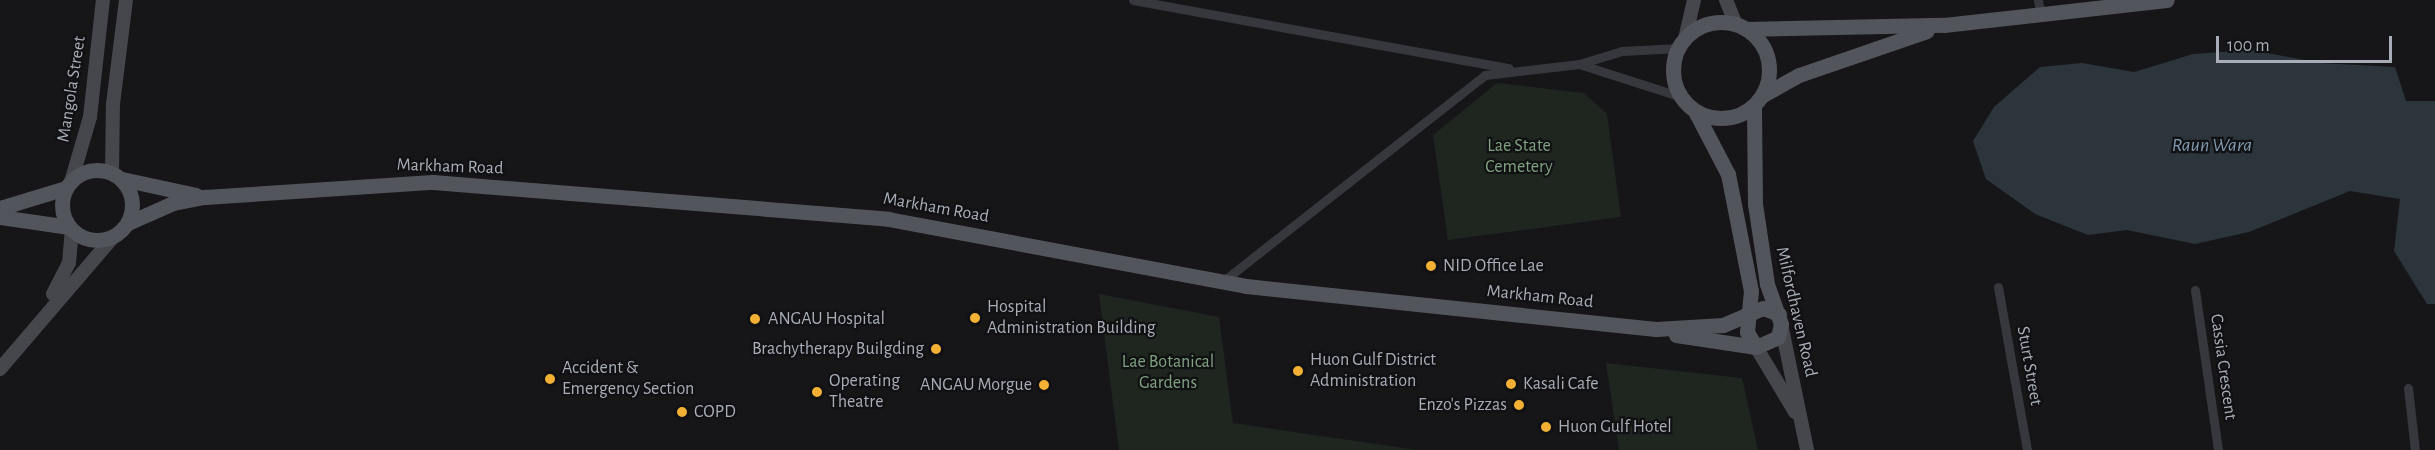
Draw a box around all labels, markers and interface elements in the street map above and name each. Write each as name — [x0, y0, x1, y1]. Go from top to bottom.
scale bar — [2219, 24, 2394, 62]
street label: Mangola Street — [53, 34, 91, 144]
text: 100 m — [2227, 37, 2270, 55]
water label: Raun Wara — [2172, 133, 2252, 157]
park label: Lae State Cemetery — [1485, 136, 1553, 178]
street label: Markham Road — [396, 154, 504, 180]
street label: Markham Road — [882, 188, 990, 228]
street label: Milfordhaven Road — [1771, 245, 1821, 379]
place label: NID Office Lae — [1443, 255, 1544, 277]
marker: NID Office Lae — [1424, 259, 1438, 273]
street label: Markham Road — [1486, 281, 1594, 313]
place label: Hospital Administration Building — [987, 297, 1156, 340]
place label: ANGAU Hospital — [768, 308, 885, 330]
marker: ANGAU Hospital — [746, 310, 764, 328]
marker: Hospital Administration Building — [968, 311, 982, 325]
street label: Cassia Crescent — [2205, 313, 2241, 421]
street label: Sturt Street — [2011, 325, 2047, 407]
place label: Brachytherapy Builgding — [752, 338, 924, 360]
marker: Brachytherapy Builgding — [929, 342, 943, 356]
place label: Huon Gulf District Administration — [1310, 350, 1436, 392]
park label: Lae Botanical Gardens — [1122, 352, 1214, 394]
place label: Accident & Emergency Section — [562, 358, 694, 400]
marker: Huon Gulf District Administration — [1291, 364, 1305, 378]
place label: Operating Theatre — [829, 371, 900, 413]
marker: Accident & Emergency Section — [543, 372, 557, 386]
place label: Kasali Cafe — [1523, 373, 1599, 395]
place label: ANGAU Morgue — [920, 374, 1032, 396]
marker: Kasali Cafe — [1504, 377, 1518, 391]
marker: ANGAU Morgue — [1037, 378, 1051, 392]
marker: Operating Theatre — [810, 385, 824, 399]
place label: Enzo's Pizzas — [1418, 394, 1507, 416]
marker: Enzo's Pizzas — [1512, 398, 1526, 412]
place label: COPD — [694, 401, 736, 423]
marker: COPD — [675, 405, 689, 419]
place label: Huon Gulf Hotel — [1558, 416, 1672, 438]
marker: Huon Gulf Hotel — [1539, 420, 1553, 434]

